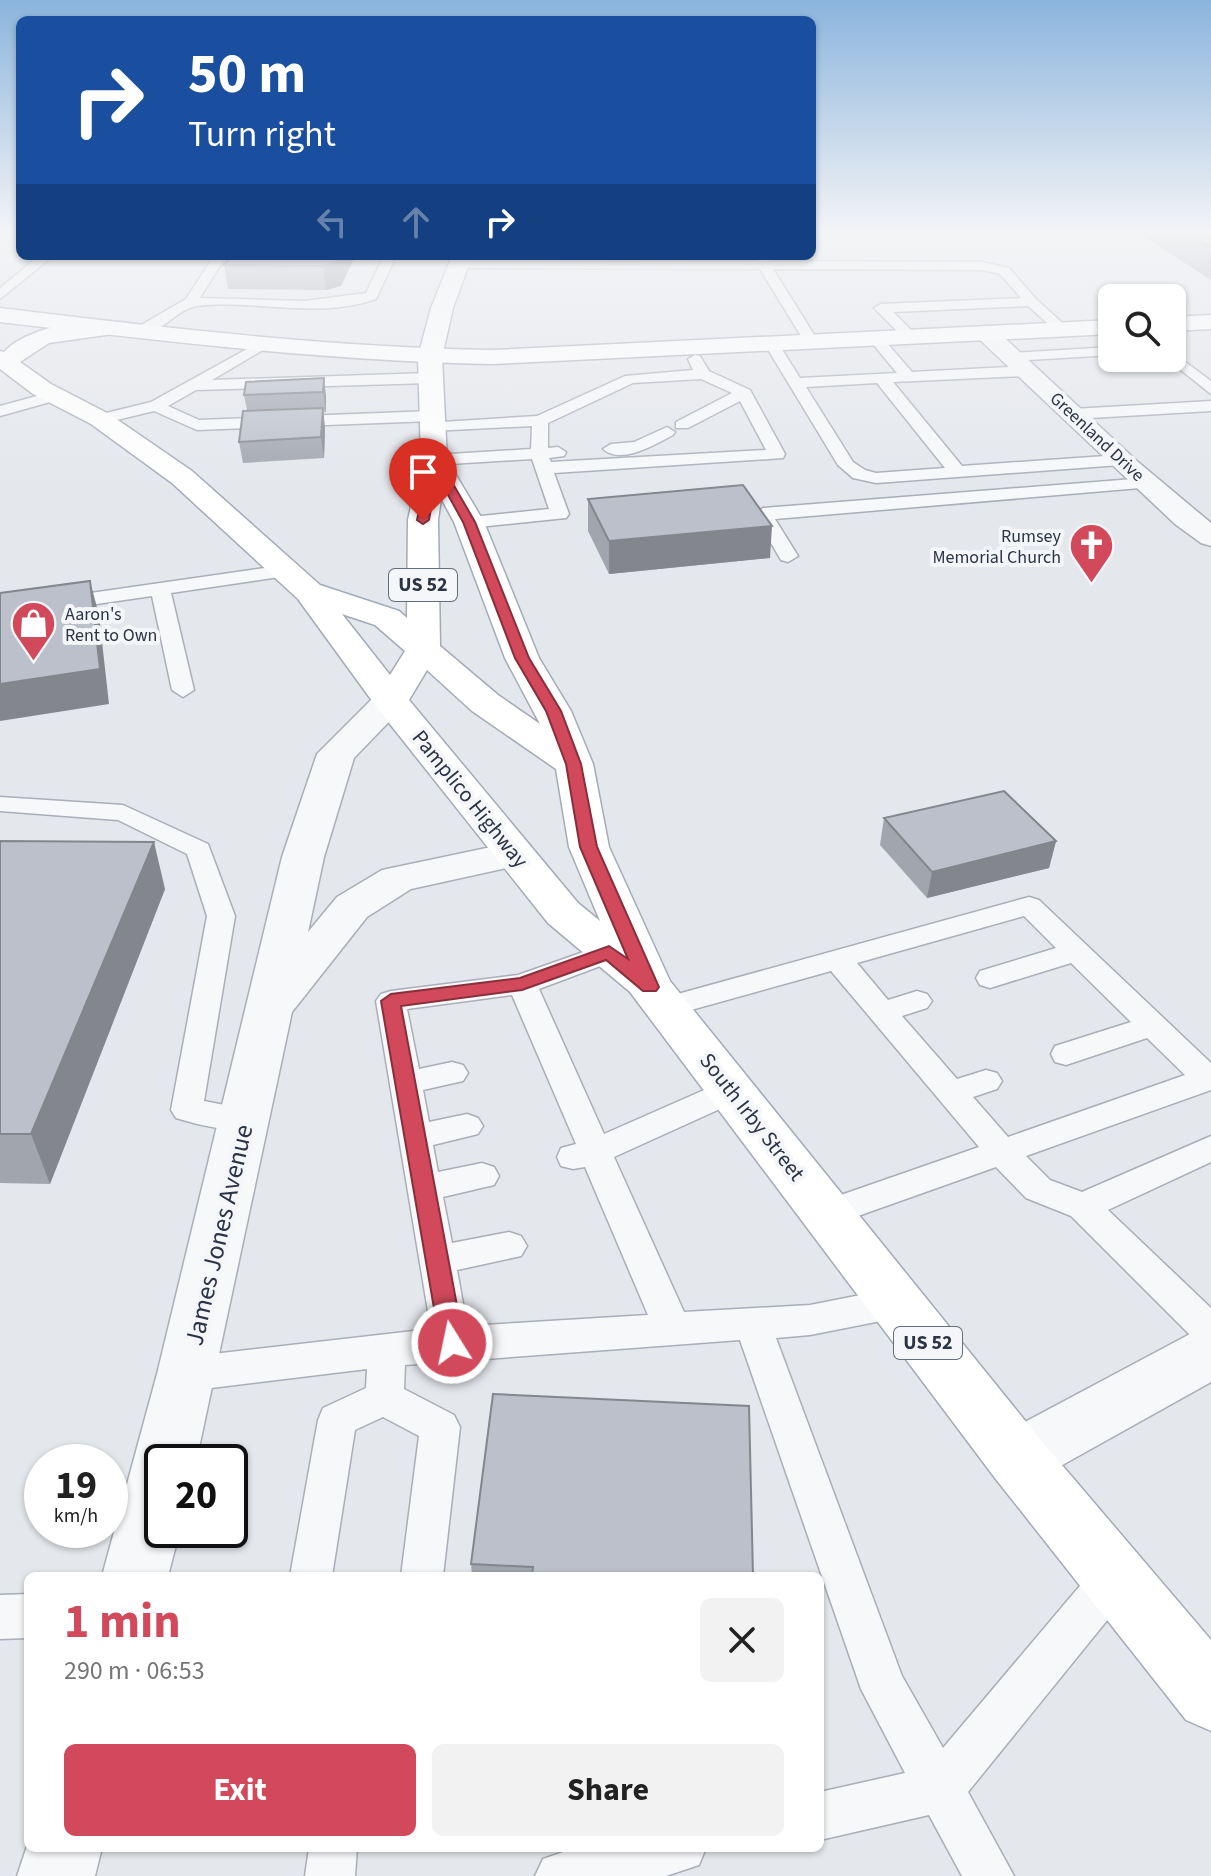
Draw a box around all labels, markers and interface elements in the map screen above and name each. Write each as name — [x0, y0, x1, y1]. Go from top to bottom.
text: 50 m — [188, 35, 306, 114]
icon: right — [56, 48, 160, 152]
text: Turn right — [188, 109, 336, 160]
icon: left — [310, 200, 354, 244]
icon: ahead — [394, 200, 438, 244]
icon: right — [478, 200, 522, 244]
map controls — [1098, 284, 1186, 372]
button: search — [1098, 284, 1186, 372]
street label: Greenland Drive — [1044, 387, 1150, 487]
pin — [389, 438, 457, 520]
icon: arrive — [401, 450, 445, 494]
church icon: Rumsey Memorial Church — [1068, 522, 1116, 585]
place label: Rumsey Memorial Church — [932, 524, 1062, 570]
road number: US 52 — [389, 569, 457, 601]
shop icon: Aaron's Rent to Own — [10, 600, 58, 663]
place label: Aaron's Rent to Own — [65, 602, 157, 648]
street label: Pamplico Highway — [404, 723, 536, 876]
street label: South Irby Street — [692, 1046, 813, 1188]
street label: James Jones Avenue — [176, 1121, 262, 1349]
position arrow — [410, 1301, 494, 1385]
road number: US 52 — [894, 1327, 962, 1359]
speed limit sign: 20 — [144, 1444, 248, 1548]
text: 19 — [55, 1457, 97, 1514]
text: km/h — [54, 1502, 98, 1530]
text: 1 min — [64, 1588, 181, 1656]
button: close — [700, 1598, 784, 1682]
text: 290 m · 06:53 — [64, 1652, 205, 1689]
button: Exit — [64, 1744, 416, 1836]
button: Share — [432, 1744, 784, 1836]

